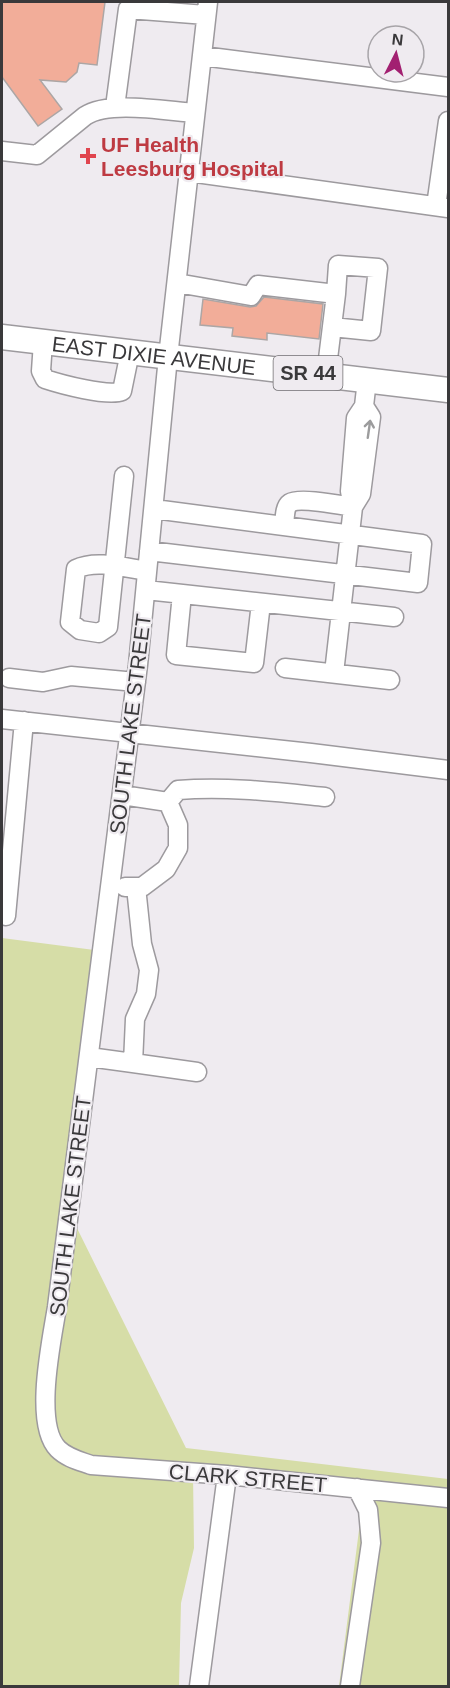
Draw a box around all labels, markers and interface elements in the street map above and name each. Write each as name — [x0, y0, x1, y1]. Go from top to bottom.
north arrow — [366, 24, 426, 84]
text: N — [391, 31, 404, 49]
place label: UF Health Leesburg Hospital — [101, 133, 284, 180]
marker: UF Health Leesburg Hospital — [79, 147, 97, 165]
street label: EAST DIXIE AVENUE — [51, 332, 257, 379]
road number: SR 44 — [274, 356, 342, 390]
one-way arrow — [364, 420, 375, 440]
street label: SOUTH LAKE STREET — [105, 612, 155, 835]
street label: SOUTH LAKE STREET — [45, 1094, 95, 1317]
street label: CLARK STREET — [168, 1460, 328, 1496]

